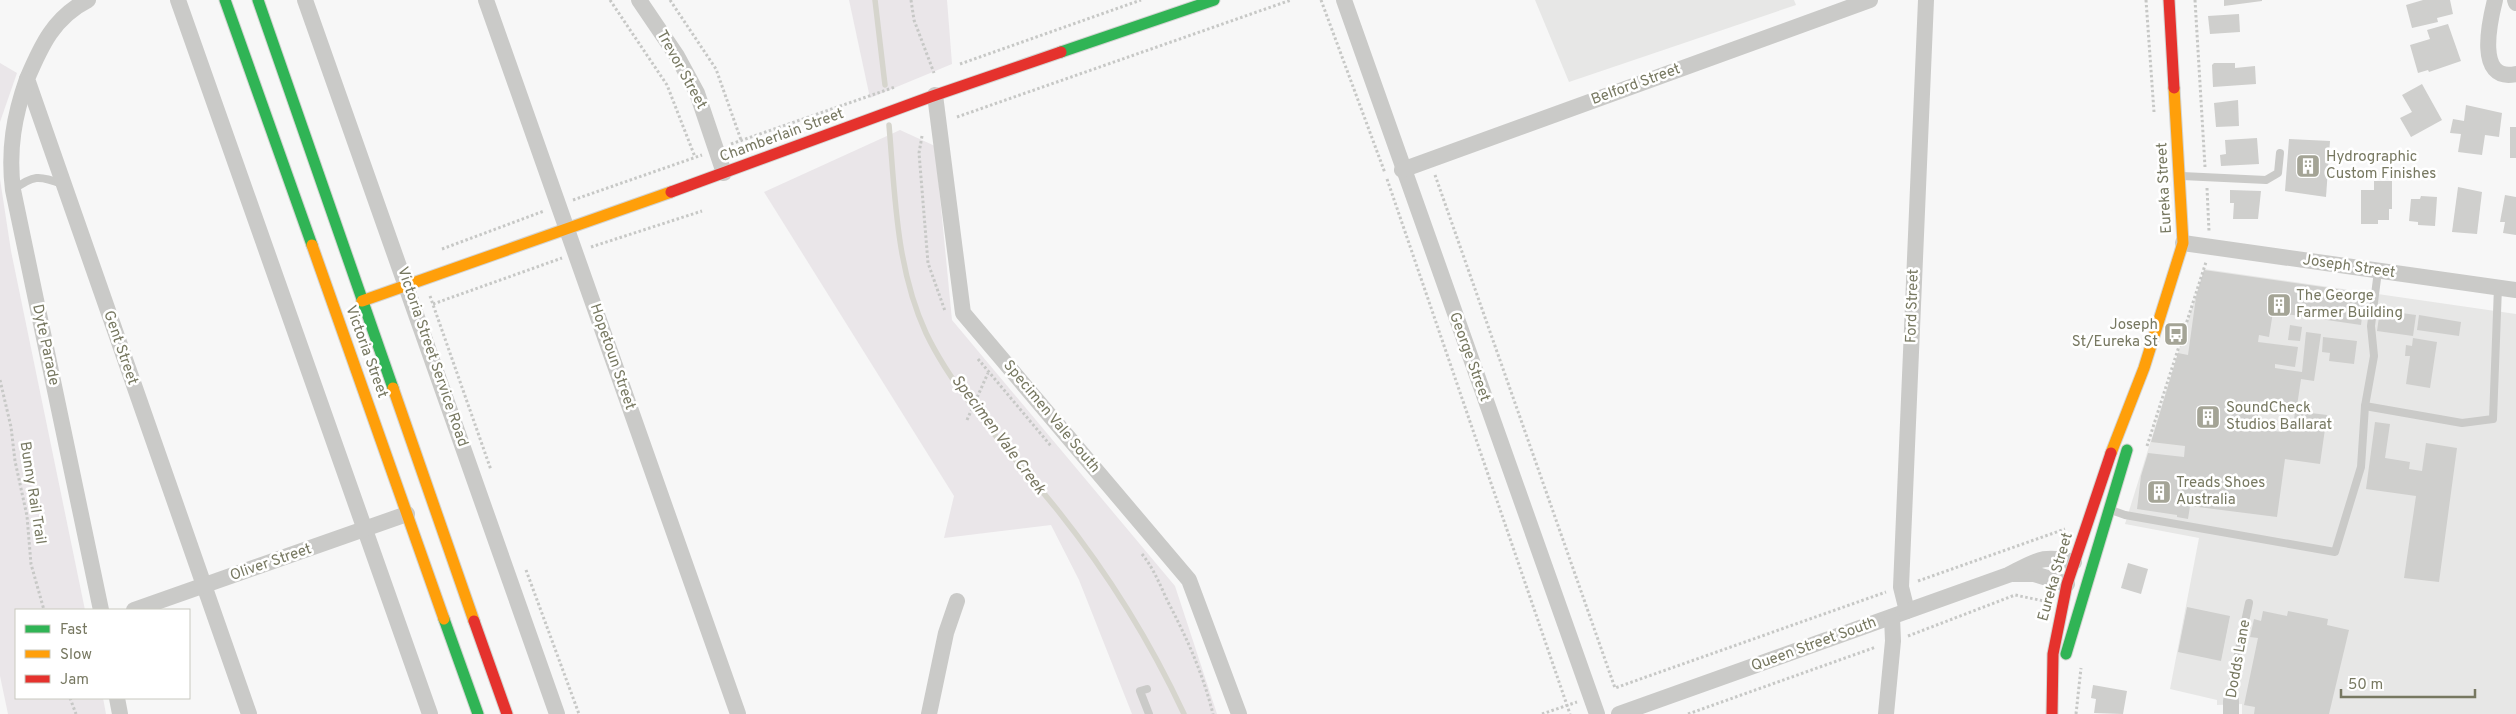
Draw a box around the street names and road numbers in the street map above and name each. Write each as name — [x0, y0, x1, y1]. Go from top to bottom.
street label: Trevor Street — [652, 27, 710, 113]
street label: Belford Street — [1589, 60, 1683, 110]
street label: Chamberlain Street — [717, 105, 847, 167]
street label: Eureka Street — [2153, 142, 2177, 234]
street label: Joseph Street — [2301, 251, 2397, 283]
street label: Victoria Street Service Road — [392, 265, 472, 449]
street label: Ford Street — [1902, 269, 1924, 343]
street label: Hopetoun Street — [585, 301, 639, 413]
street label: Dyte Parade — [27, 303, 63, 387]
street label: Victoria Street — [340, 303, 392, 401]
street label: Gent Street — [98, 308, 142, 388]
street label: George Street — [1444, 310, 1494, 404]
street label: Specimen Vale South — [998, 357, 1104, 477]
street label: Bunny Rail Trail — [14, 440, 50, 546]
street label: Eureka Street — [2034, 530, 2078, 624]
street label: Oliver Street — [228, 540, 314, 586]
street label: Queen Street South — [1749, 613, 1879, 677]
street label: Dodds Lane — [2223, 618, 2255, 700]

